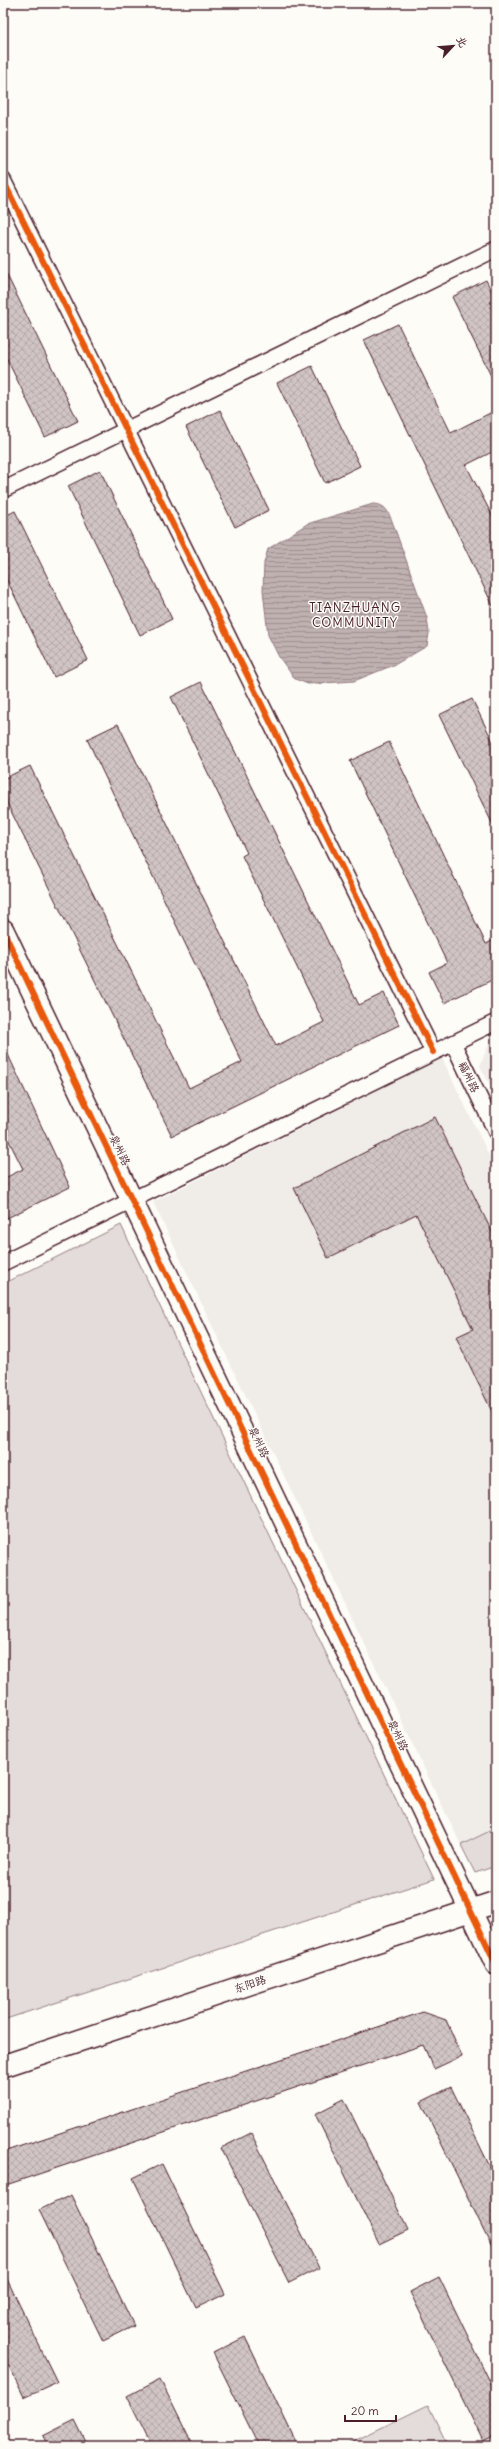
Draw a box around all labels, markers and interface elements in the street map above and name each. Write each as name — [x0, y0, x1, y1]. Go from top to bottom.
north arrow — [433, 26, 473, 66]
text: 北 — [453, 34, 471, 50]
district label: TIANZHUANG COMMUNITY — [309, 599, 401, 631]
street label: 福州路 — [455, 1059, 483, 1095]
street label: 泉州路 — [106, 1132, 134, 1168]
street label: 泉州路 — [246, 1424, 272, 1460]
street label: 泉州路 — [385, 1717, 411, 1753]
street label: 东阳路 — [232, 1972, 268, 1996]
scale bar — [345, 2397, 396, 2423]
text: 20 m — [351, 2403, 379, 2418]

